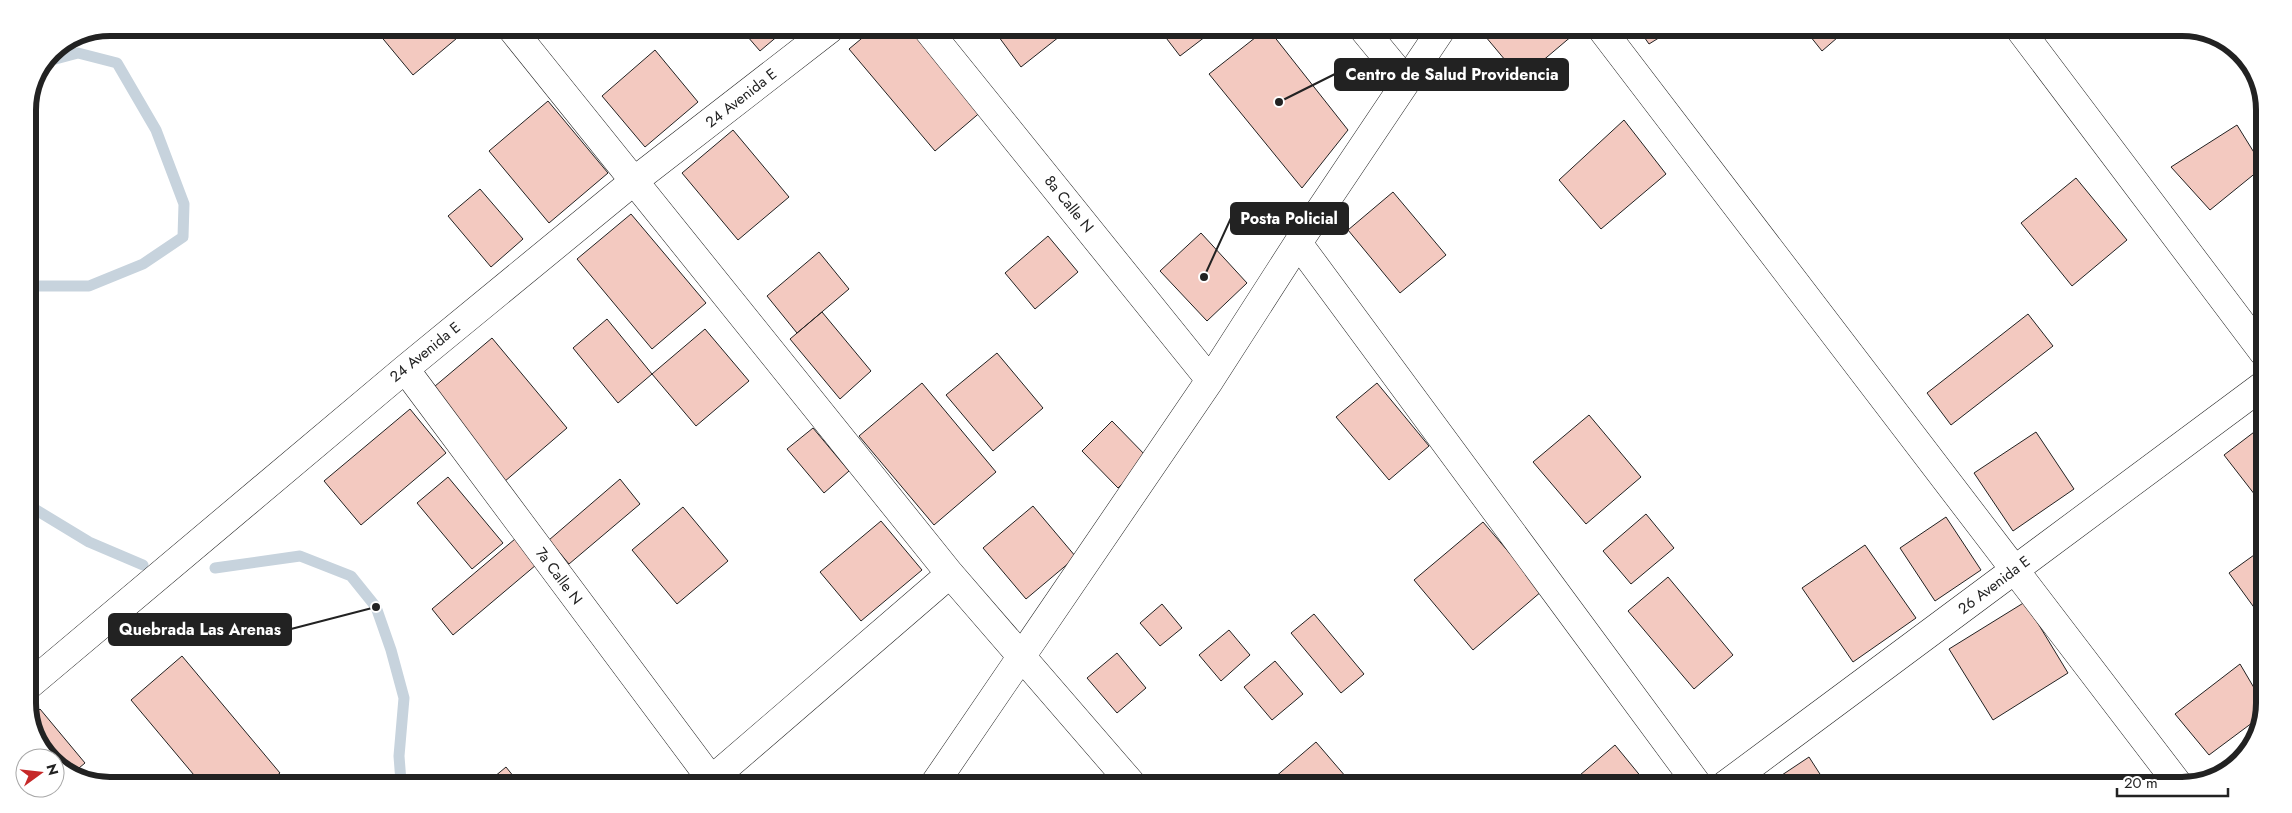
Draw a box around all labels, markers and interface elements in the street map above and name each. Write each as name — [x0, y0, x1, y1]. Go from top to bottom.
callout: Centro de Salud Providencia — [1335, 59, 1568, 90]
street label: 24 Avenida E — [701, 63, 781, 133]
text: Centro de Salud Providencia — [1345, 63, 1559, 86]
street label: 8a Calle N — [1039, 171, 1099, 237]
callout: Posta Policial — [1231, 203, 1348, 234]
text: Posta Policial — [1240, 207, 1338, 230]
street label: 24 Avenida E — [385, 317, 465, 387]
street label: 7a Calle N — [530, 543, 588, 609]
street label: 26 Avenida E — [1953, 551, 2035, 619]
callout: Quebrada Las Arenas — [109, 614, 291, 645]
text: Quebrada Las Arenas — [119, 618, 281, 641]
north arrow — [15, 748, 65, 798]
text: N — [41, 762, 64, 778]
scale bar — [2117, 766, 2228, 798]
text: 20 m — [2124, 772, 2158, 794]

